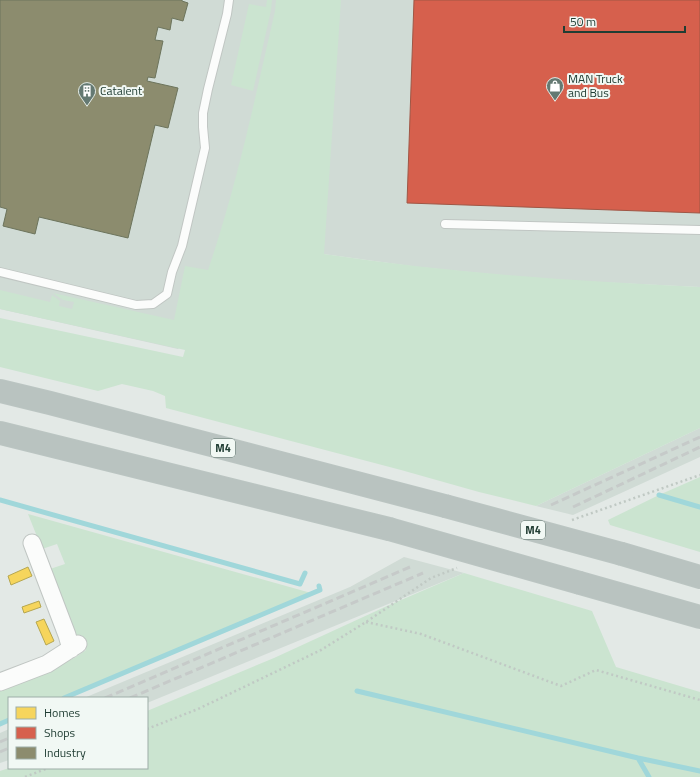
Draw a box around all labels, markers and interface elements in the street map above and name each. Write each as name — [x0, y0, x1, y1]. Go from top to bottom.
scale bar — [564, 8, 685, 34]
text: 50 m — [570, 12, 596, 31]
place label: MAN Truck and Bus — [568, 69, 623, 102]
shop icon: MAN Truck and Bus — [545, 76, 565, 101]
building icon: Catalent — [77, 81, 97, 106]
place label: Catalent — [100, 81, 143, 100]
road number: M4 — [211, 439, 235, 457]
road number: M4 — [521, 521, 545, 539]
legend — [8, 697, 148, 769]
text: Homes — [44, 703, 80, 722]
text: Shops — [44, 723, 76, 742]
text: Industry — [44, 743, 86, 762]

